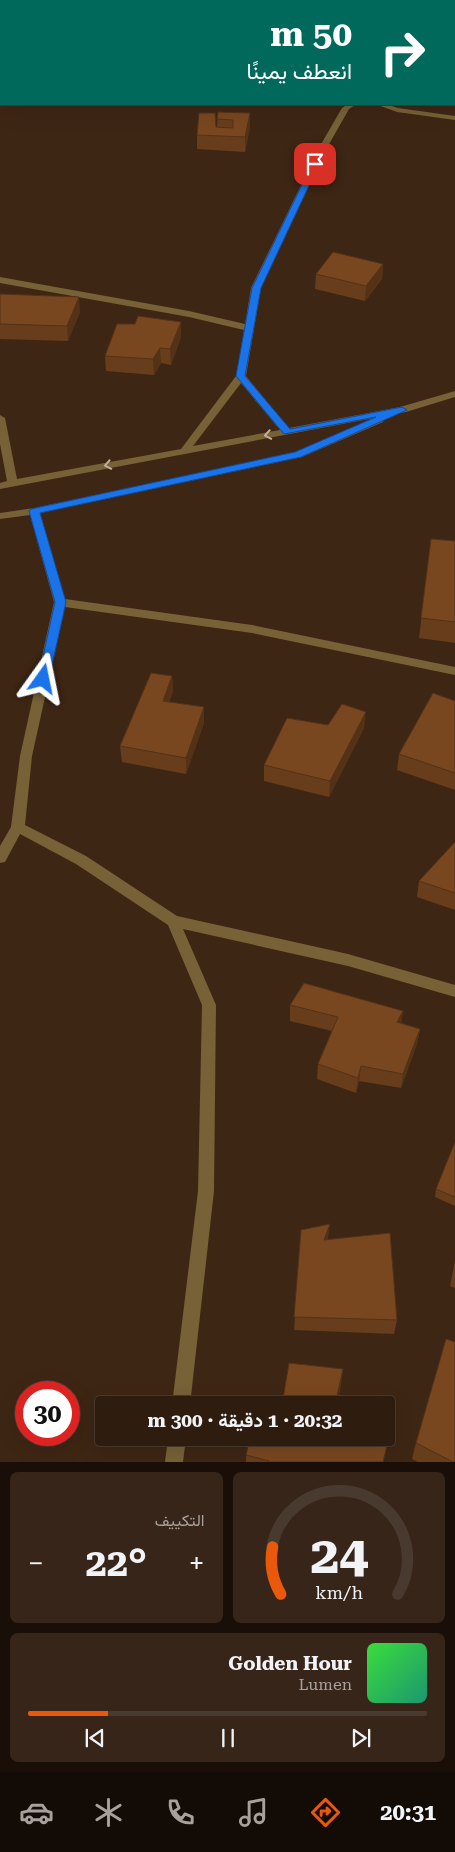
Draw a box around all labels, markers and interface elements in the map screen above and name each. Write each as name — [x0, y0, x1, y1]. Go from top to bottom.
text: 50 m — [270, 14, 352, 55]
icon: right — [370, 20, 435, 85]
text: انعطف يمينًا — [247, 59, 352, 84]
pin — [294, 143, 336, 185]
icon: arrive — [301, 150, 329, 178]
one-way arrow — [264, 430, 273, 440]
one-way arrow — [104, 459, 113, 470]
position arrow — [16, 652, 68, 704]
speed limit sign: 30 — [15, 1381, 80, 1446]
text: 20:32 · 1 دقيقة · 300 m — [148, 1409, 342, 1432]
text: التكييف — [155, 1511, 205, 1530]
text: 24 — [310, 1525, 368, 1586]
text: 22° — [86, 1541, 147, 1585]
text: − — [28, 1547, 44, 1580]
text: + — [189, 1547, 204, 1580]
text: km/h — [315, 1582, 363, 1603]
text: Golden Hour — [228, 1652, 352, 1675]
text: Lumen — [298, 1675, 352, 1694]
icon: previous — [81, 1724, 109, 1752]
icon: pause — [214, 1724, 242, 1752]
icon: next — [347, 1724, 375, 1752]
icon: car — [19, 1795, 54, 1830]
icon: climate — [91, 1795, 126, 1830]
icon: phone — [163, 1795, 198, 1830]
icon: music — [236, 1795, 271, 1830]
icon: directions — [308, 1795, 343, 1830]
text: 20:31 — [380, 1800, 436, 1825]

